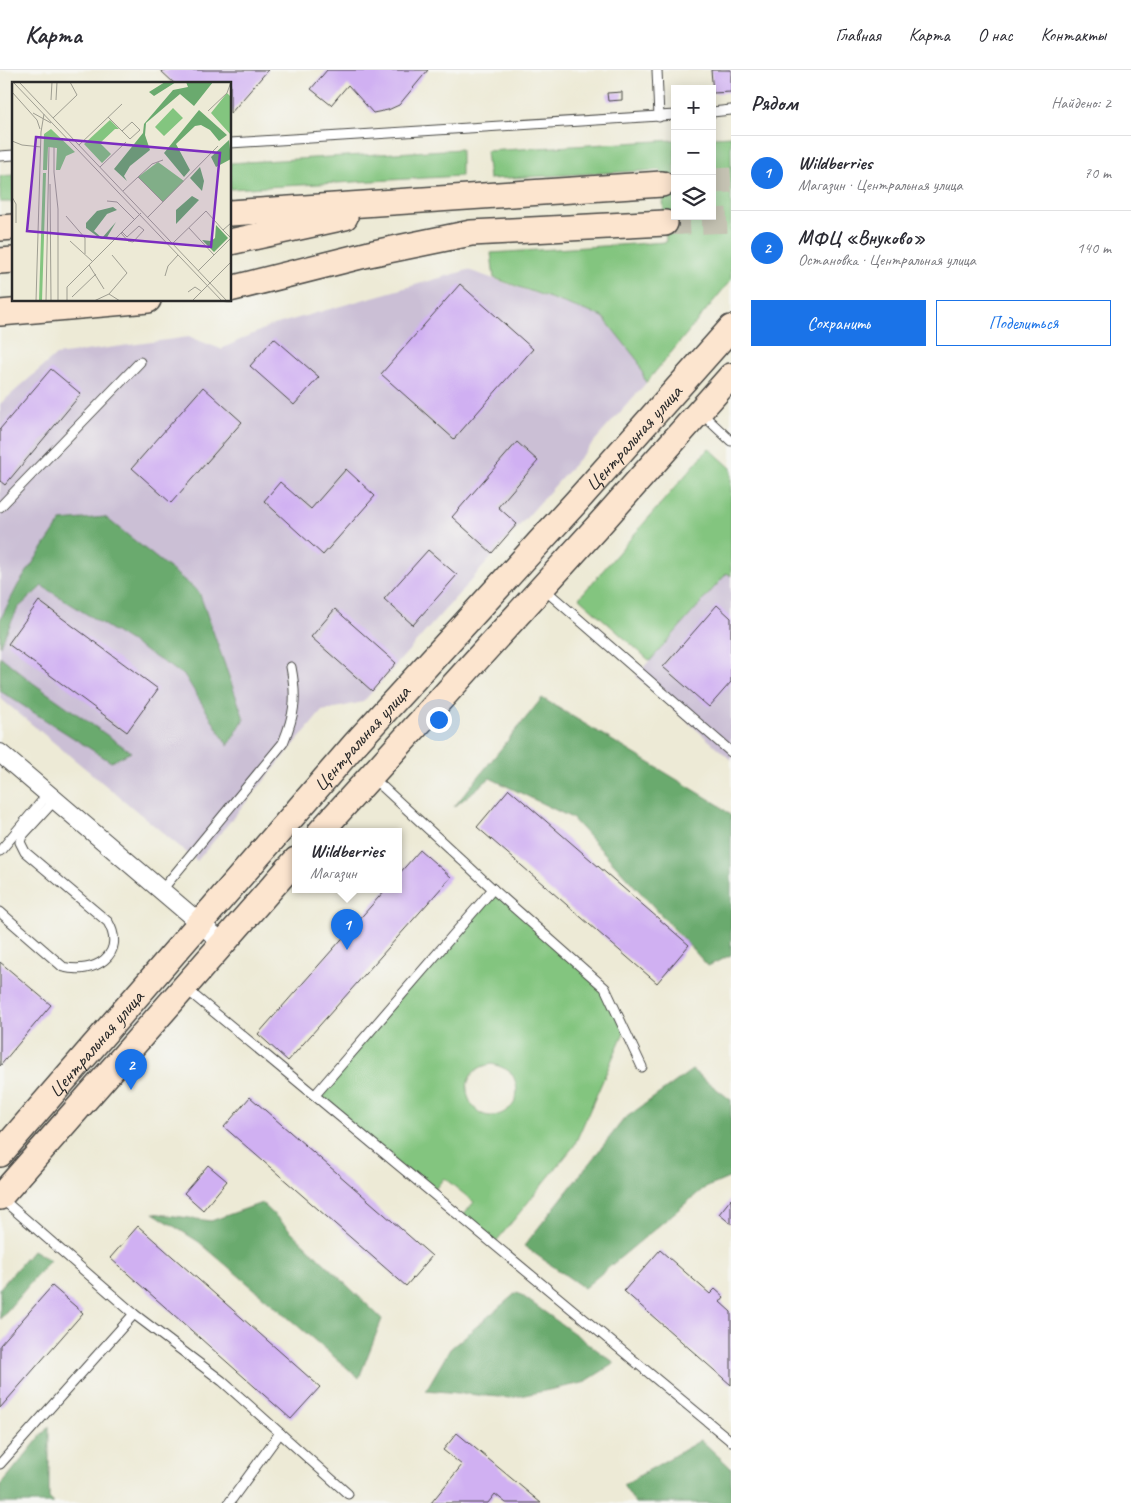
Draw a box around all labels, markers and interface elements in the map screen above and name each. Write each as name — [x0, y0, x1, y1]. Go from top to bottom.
text: Карта — [25, 20, 82, 50]
text: Главная — [836, 24, 881, 46]
text: Карта — [909, 24, 950, 46]
text: О нас — [978, 24, 1013, 46]
text: Контакты — [1041, 24, 1106, 46]
inset map — [12, 82, 231, 301]
map controls — [671, 85, 716, 220]
button: + — [671, 85, 716, 130]
text: Рядом — [751, 90, 798, 116]
text: Найдено: 2 — [1051, 93, 1111, 113]
button: − — [671, 130, 716, 175]
text: Wildberries — [798, 151, 872, 175]
text: 1 — [763, 163, 771, 183]
text: 70 m — [1084, 163, 1111, 183]
button: layers — [671, 175, 716, 220]
text: Магазин · Центральная улица — [798, 175, 963, 195]
text: МФЦ «Внуково» — [798, 226, 925, 250]
text: 2 — [763, 238, 771, 258]
text: 140 m — [1077, 238, 1111, 258]
text: Остановка · Центральная улица — [798, 250, 976, 270]
button: Сохранить — [751, 300, 926, 346]
button: Поделиться — [936, 300, 1111, 346]
street label: Центральная улица — [579, 379, 688, 496]
street label: Центральная улица — [307, 679, 416, 796]
your location — [426, 707, 452, 733]
popup — [292, 828, 402, 893]
text: Wildberries — [310, 839, 384, 863]
text: Магазин — [310, 863, 357, 883]
pin: 1 — [331, 909, 363, 950]
street label: Центральная улица — [42, 984, 150, 1102]
pin: 2 — [115, 1049, 147, 1090]

